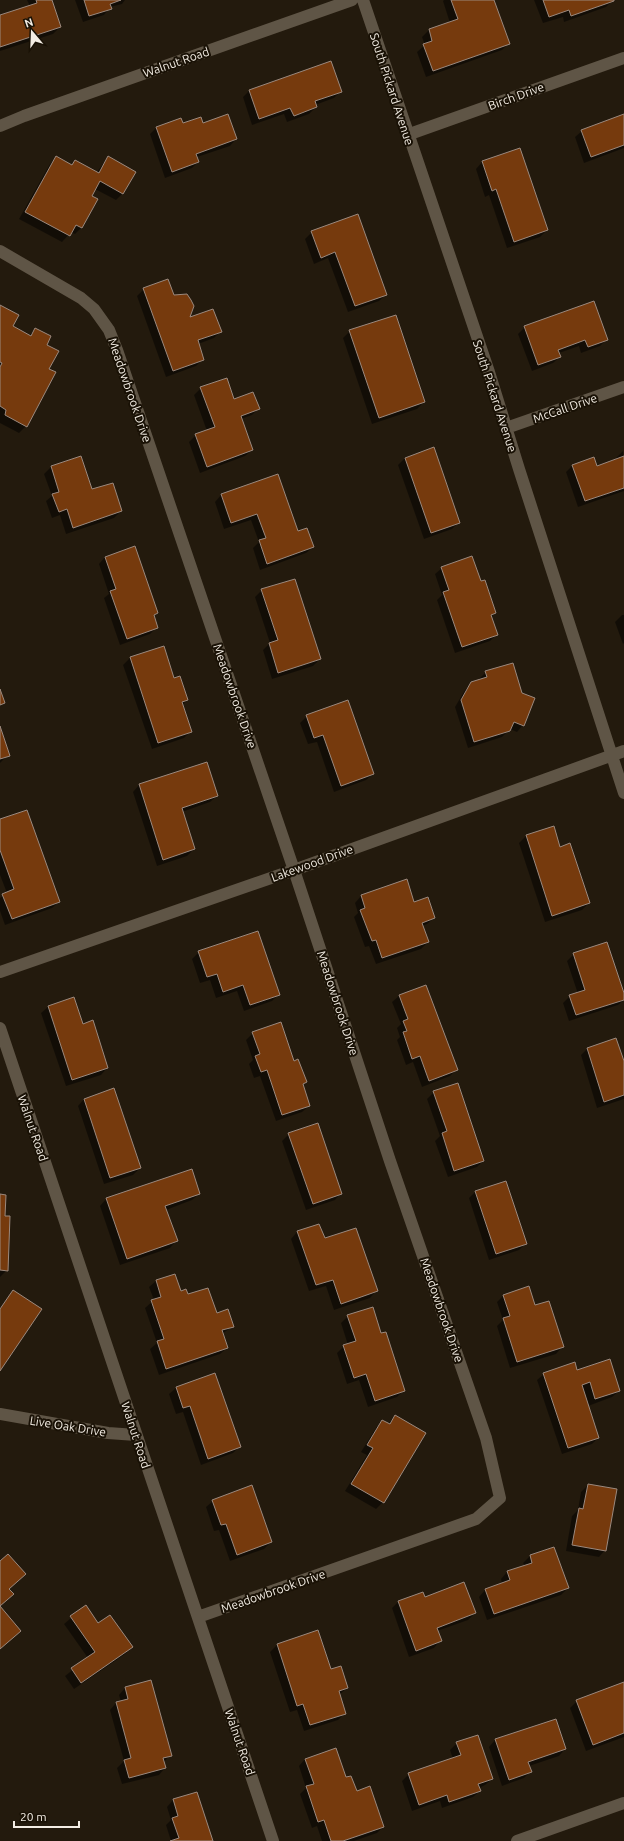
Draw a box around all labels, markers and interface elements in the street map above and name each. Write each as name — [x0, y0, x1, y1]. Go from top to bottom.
north arrow — [12, 12, 52, 52]
text: N — [23, 16, 35, 30]
street label: South Pickard Avenue — [368, 31, 416, 147]
street label: Walnut Road — [141, 45, 211, 79]
street label: Birch Drive — [486, 80, 546, 112]
street label: Meadowbrook Drive — [106, 336, 154, 444]
street label: South Pickard Avenue — [471, 338, 519, 454]
street label: McCall Drive — [531, 391, 599, 425]
street label: Meadowbrook Drive — [211, 642, 259, 750]
street label: Lakewood Drive — [269, 842, 355, 884]
street label: Meadowbrook Drive — [315, 949, 361, 1057]
street label: Walnut Road — [16, 1093, 50, 1163]
street label: Meadowbrook Drive — [418, 1256, 466, 1364]
street label: Walnut Road — [119, 1400, 153, 1470]
street label: Live Oak Drive — [29, 1414, 107, 1438]
street label: Meadowbrook Drive — [219, 1567, 327, 1615]
street label: Walnut Road — [223, 1707, 257, 1777]
scale bar — [14, 1803, 79, 1829]
text: 20 m — [20, 1810, 47, 1823]

